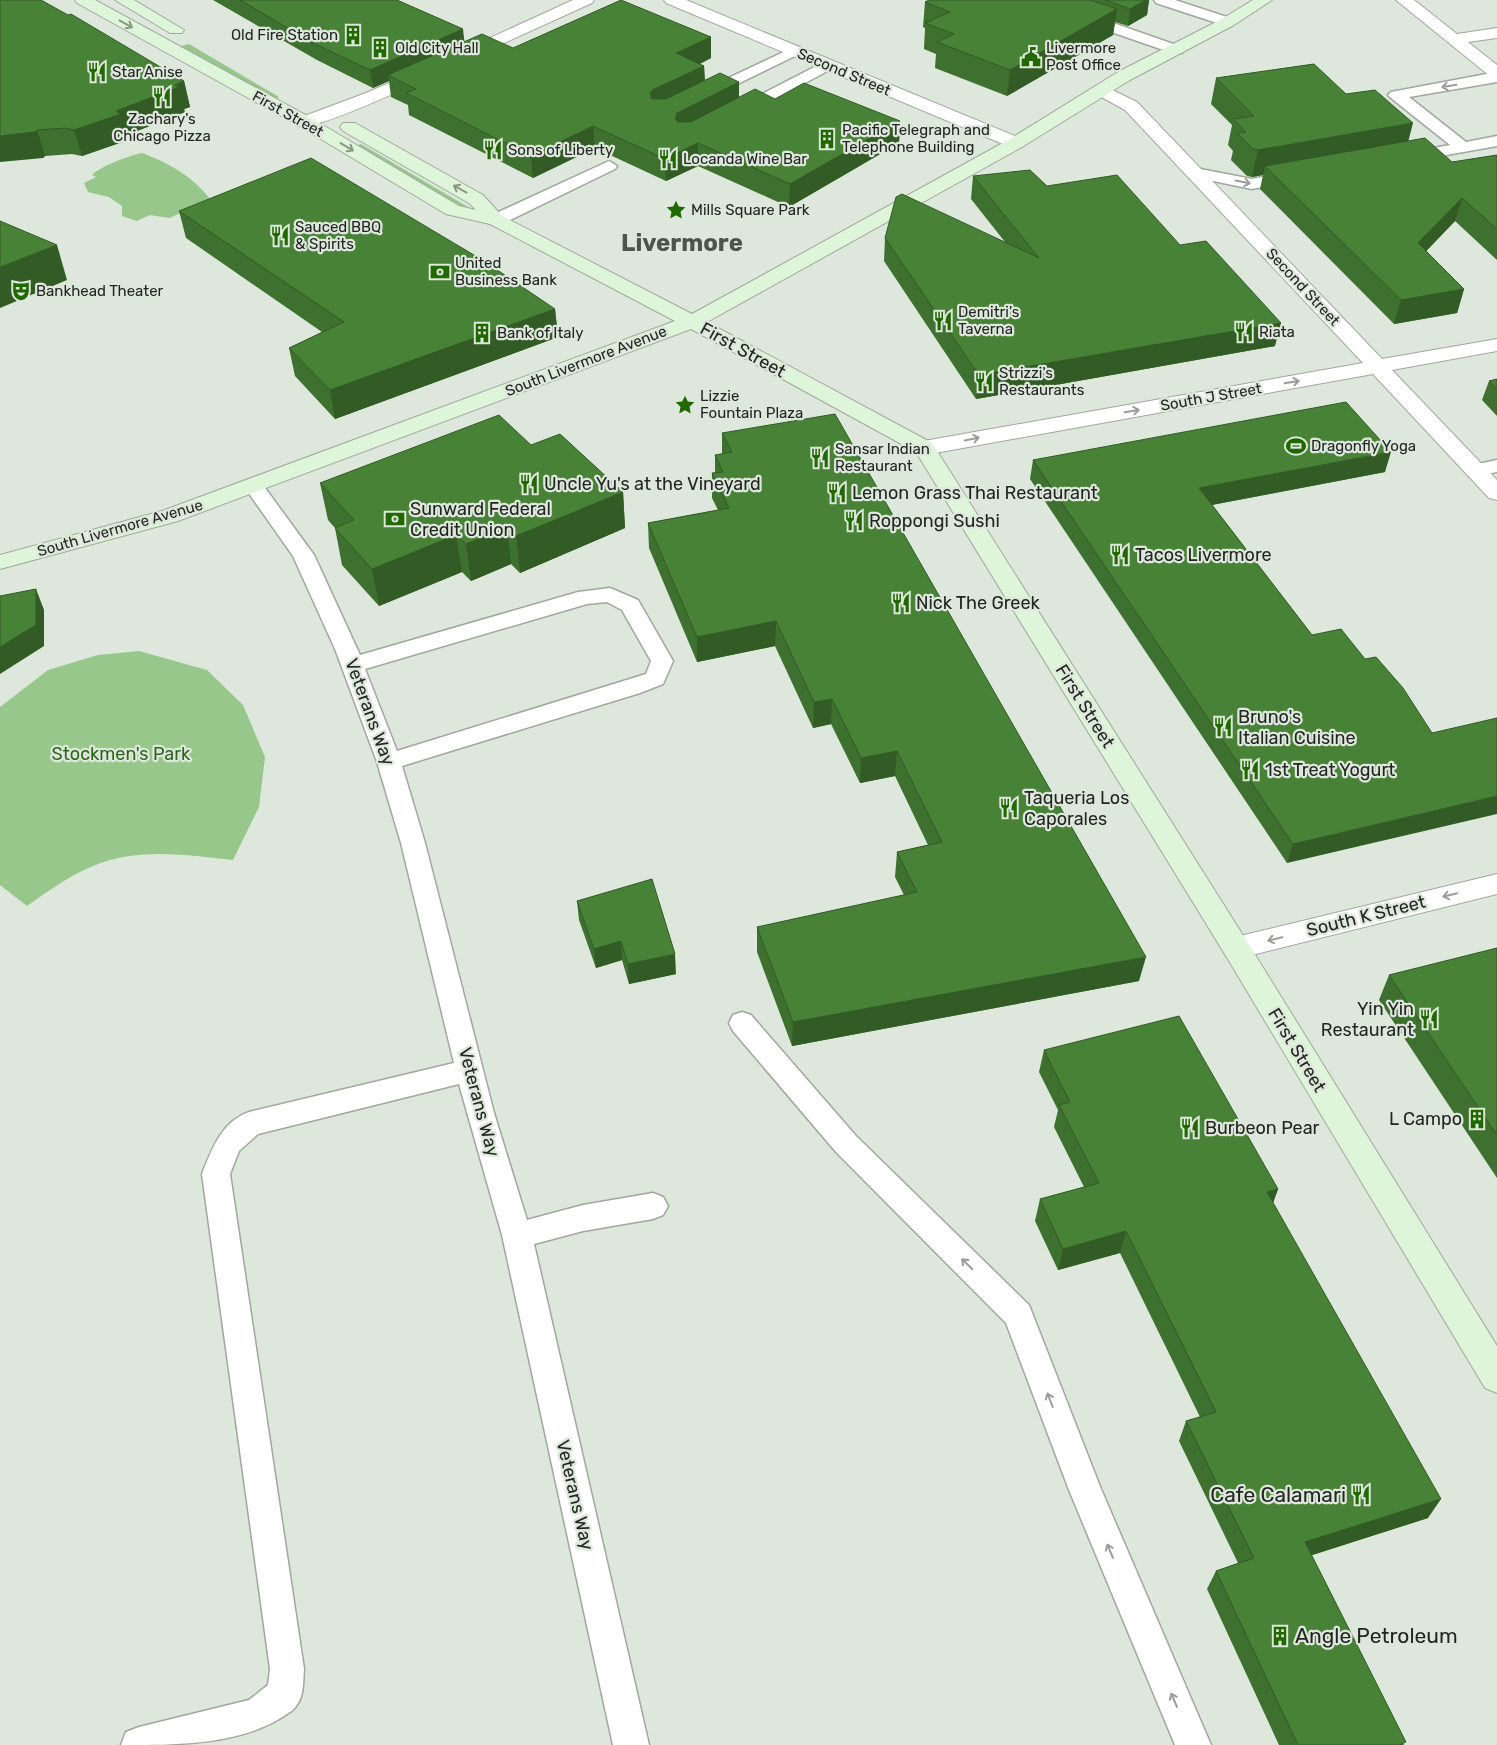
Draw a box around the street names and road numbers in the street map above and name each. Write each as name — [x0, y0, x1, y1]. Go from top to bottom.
street label: Second Street — [795, 44, 894, 100]
street label: First Street — [249, 87, 327, 141]
street label: Second Street — [1262, 244, 1344, 330]
street label: First Street — [696, 318, 790, 382]
street label: South Livermore Avenue — [503, 322, 669, 400]
street label: South J Street — [1159, 379, 1263, 415]
street label: South Livermore Avenue — [35, 496, 205, 560]
street label: Veterans Way — [340, 655, 400, 769]
street label: First Street — [1051, 660, 1119, 752]
street label: South K Street — [1304, 891, 1428, 941]
street label: First Street — [1263, 1004, 1331, 1096]
street label: Veterans Way — [454, 1045, 504, 1159]
street label: Veterans Way — [552, 1438, 598, 1552]

